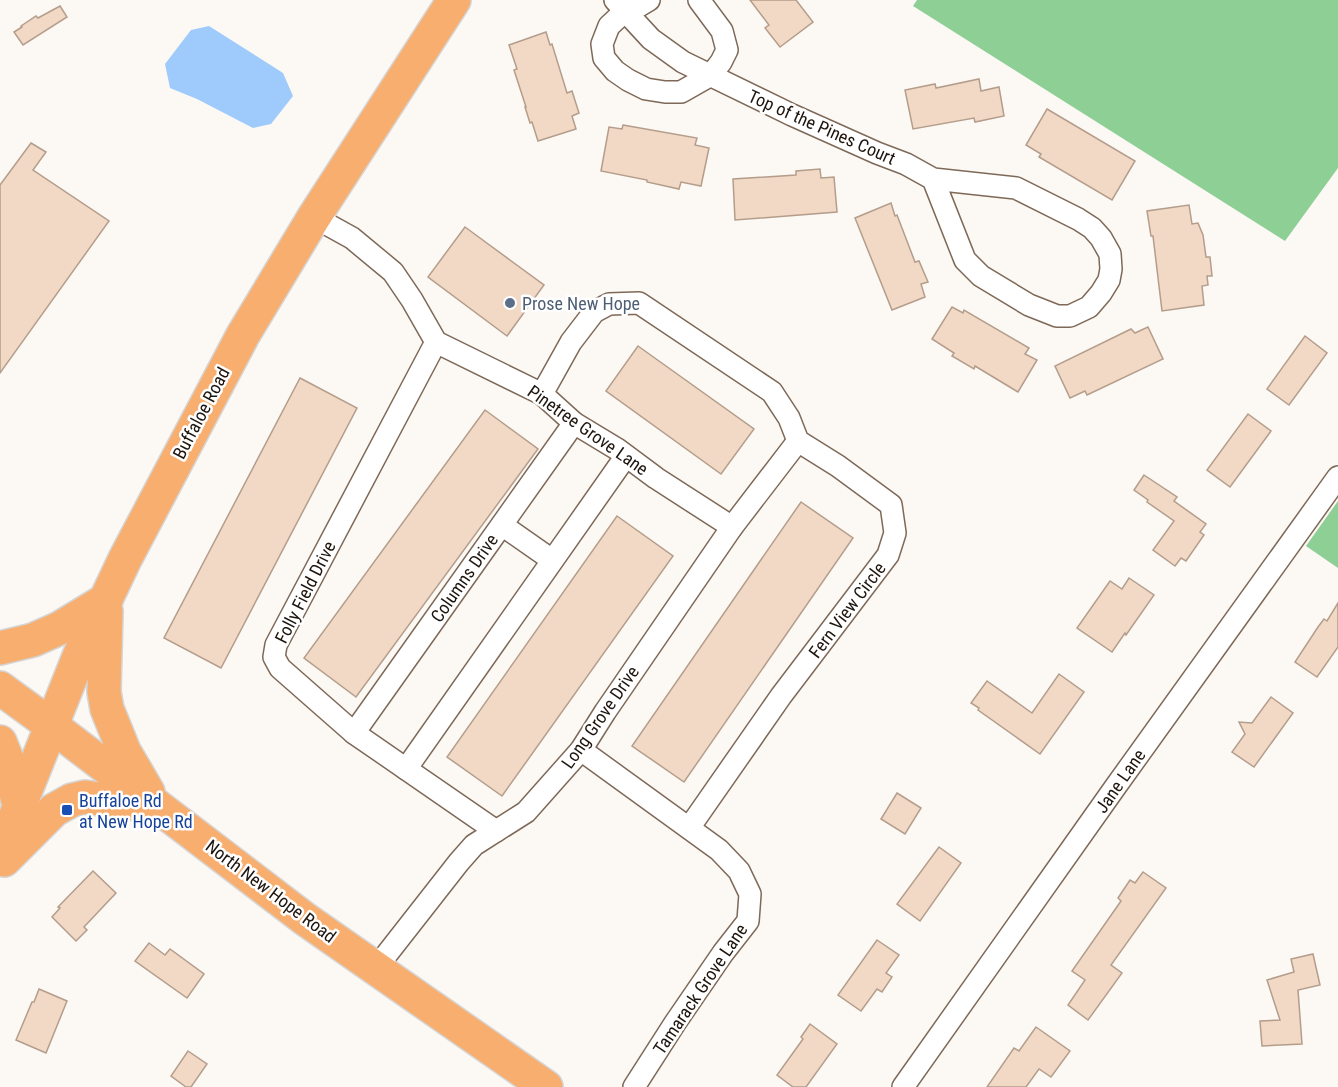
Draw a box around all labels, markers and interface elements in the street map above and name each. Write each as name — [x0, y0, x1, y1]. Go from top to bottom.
street label: Top of the Pines Court — [745, 85, 899, 169]
place label: Prose New Hope — [522, 293, 640, 314]
marker: Prose New Hope — [503, 296, 517, 310]
street label: Buffaloe Road — [168, 364, 234, 462]
street label: Pinetree Grove Lane — [524, 381, 652, 479]
street label: Columns Drive — [426, 530, 502, 626]
street label: Folly Field Drive — [270, 537, 340, 647]
street label: Fern View Circle — [804, 558, 890, 662]
street label: Long Grove Drive — [557, 662, 643, 772]
street label: Jane Lane — [1090, 745, 1150, 817]
place label: Buffaloe Rd at New Hope Rd — [79, 790, 193, 832]
marker: Buffaloe Rd at New Hope Rd — [60, 803, 74, 817]
street label: North New Hope Road — [202, 835, 340, 947]
street label: Tamarack Grove Lane — [649, 920, 751, 1058]

